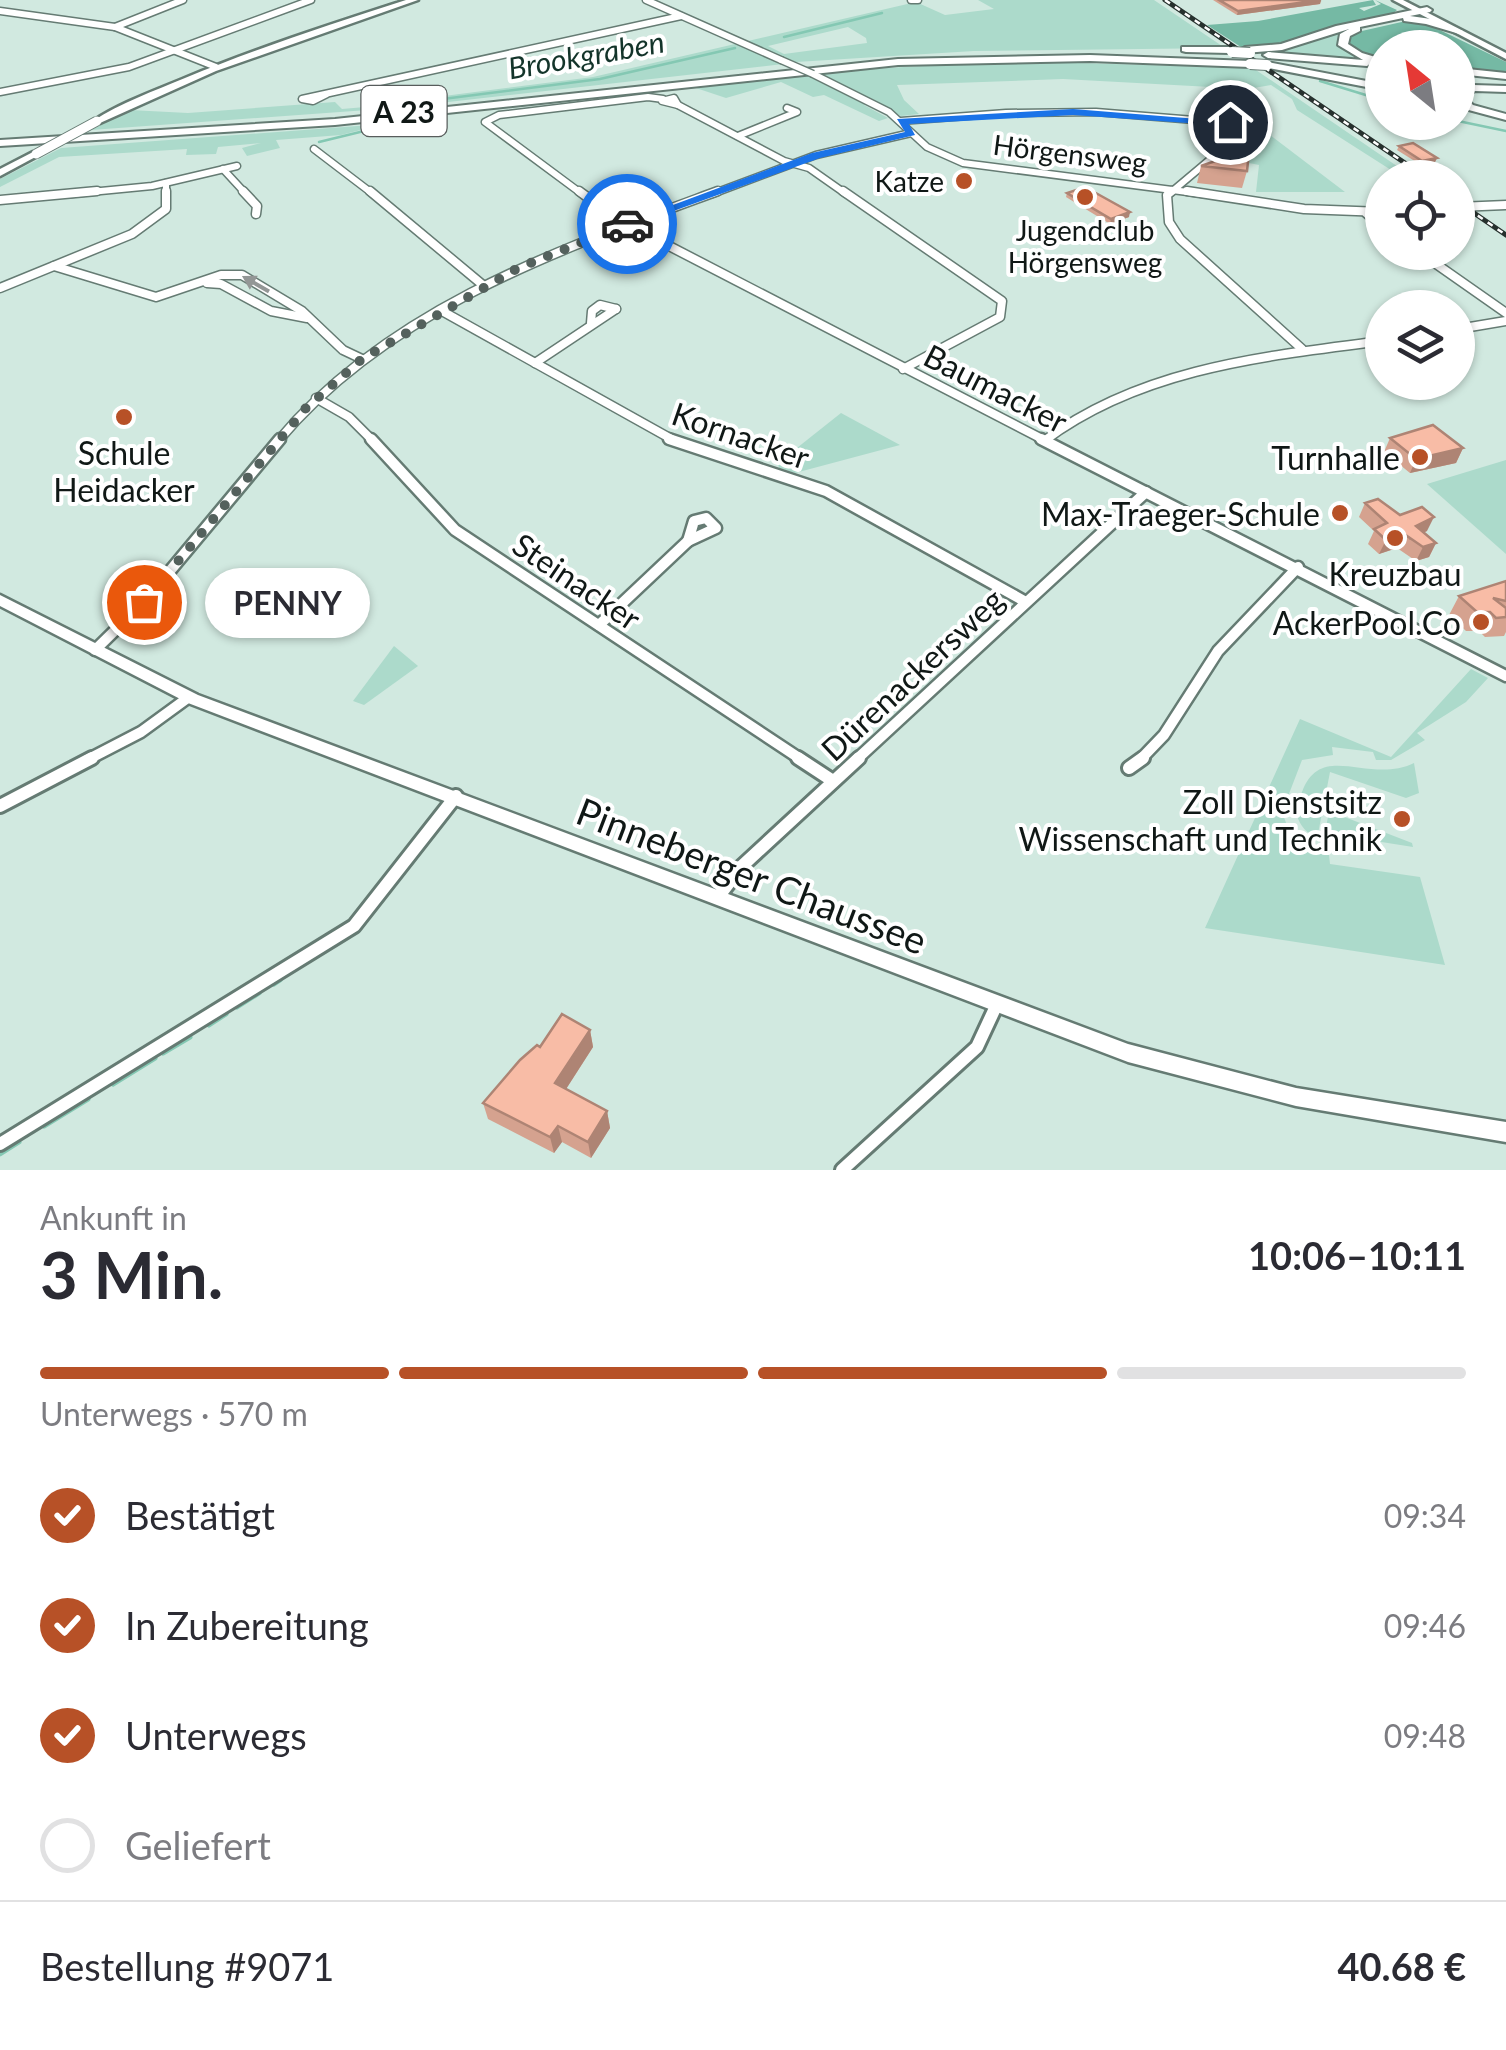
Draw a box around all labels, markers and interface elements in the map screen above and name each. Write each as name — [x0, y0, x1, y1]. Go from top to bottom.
water label: Brookgraben — [505, 23, 667, 85]
north arrow — [1365, 30, 1475, 140]
map controls — [1365, 30, 1475, 400]
pin — [1188, 80, 1273, 165]
road number: A 23 — [362, 86, 446, 136]
icon: home — [1203, 95, 1258, 150]
street label: Hörgensweg — [991, 127, 1149, 179]
button: locate — [1365, 160, 1475, 270]
place label: Katze — [875, 164, 944, 198]
marker: Katze — [953, 170, 975, 192]
courier — [577, 174, 677, 274]
marker: Jugendclub Hörgensweg — [1074, 186, 1096, 208]
icon: car — [600, 197, 655, 252]
place label: Jugendclub Hörgensweg — [1008, 213, 1162, 279]
one-way arrow — [242, 275, 270, 293]
button: layers — [1365, 290, 1475, 400]
street label: Baumacker — [918, 335, 1074, 441]
street label: Kornacker — [667, 393, 815, 477]
marker: Schule Heidacker — [113, 406, 135, 428]
place label: Schule Heidacker — [53, 433, 195, 509]
place label: Turnhalle — [1271, 438, 1400, 477]
marker: Turnhalle — [1409, 446, 1431, 468]
place label: Max-Traeger-Schule — [1041, 494, 1320, 533]
marker: Max-Traeger-Schule — [1329, 502, 1351, 524]
street label: Steinacker — [506, 524, 649, 638]
marker: Kreuzbau — [1384, 527, 1406, 549]
place label: Kreuzbau — [1328, 554, 1462, 593]
pin — [102, 560, 187, 645]
callout: PENNY — [204, 567, 369, 637]
icon: bag — [117, 575, 172, 630]
street label: Dürenackersweg — [813, 580, 1011, 768]
text: PENNY — [233, 583, 342, 622]
place label: AckerPool.Co — [1273, 603, 1461, 642]
marker: AckerPool.Co — [1470, 611, 1492, 633]
place label: Zoll Dienstsitz Wissenschaft und Technik — [1018, 782, 1383, 858]
street label: Pinneberger Chaussee — [571, 787, 933, 963]
marker: Zoll Dienstsitz Wissenschaft und Technik — [1391, 808, 1413, 830]
text: Ankunft in — [40, 1198, 187, 1237]
text: 10:06–10:11 — [1248, 1232, 1466, 1278]
text: 3 Min. — [40, 1235, 223, 1313]
text: Unterwegs · 570 m — [40, 1394, 308, 1433]
icon: check — [40, 1488, 95, 1543]
text: Bestätigt — [125, 1492, 275, 1538]
text: 09:34 — [1384, 1496, 1466, 1535]
icon: check — [40, 1598, 95, 1653]
text: In Zubereitung — [125, 1602, 369, 1648]
text: 09:46 — [1384, 1606, 1466, 1645]
icon: check — [40, 1708, 95, 1763]
text: Unterwegs — [125, 1712, 307, 1758]
text: 09:48 — [1384, 1716, 1466, 1755]
text: Geliefert — [125, 1822, 271, 1868]
text: Bestellung #9071 — [40, 1943, 334, 1989]
text: 40.68 € — [1338, 1943, 1466, 1989]

